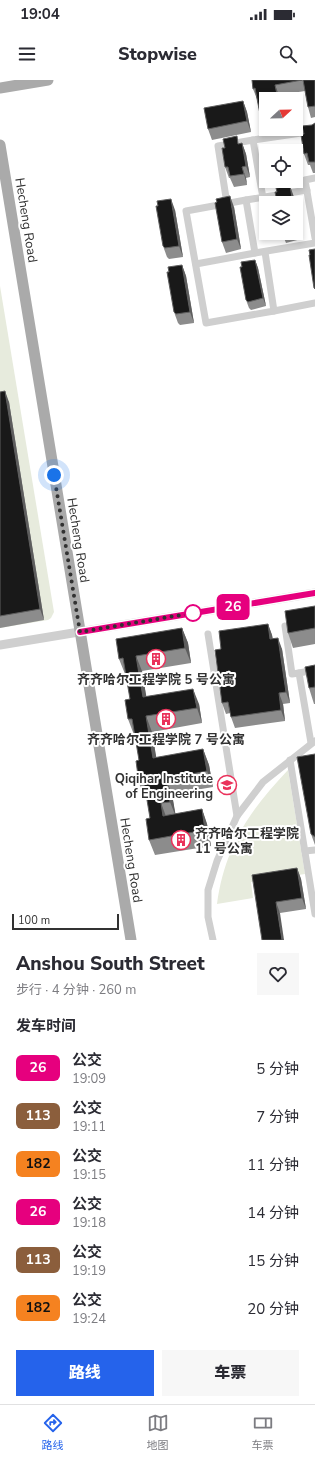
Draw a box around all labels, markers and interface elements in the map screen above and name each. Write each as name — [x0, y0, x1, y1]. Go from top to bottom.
text: 19:04 — [20, 4, 60, 24]
text: Stopwise — [118, 42, 197, 66]
icon: menu — [16, 43, 38, 65]
icon: search — [277, 43, 299, 65]
north arrow — [259, 92, 303, 136]
map controls — [259, 92, 303, 240]
button: locate — [259, 144, 303, 188]
street label: Hecheng Road — [10, 176, 42, 264]
button: layers — [259, 196, 303, 240]
your location — [44, 465, 64, 485]
street label: Hecheng Road — [62, 496, 94, 584]
line badge: 26 — [215, 594, 251, 620]
text: 26 — [225, 597, 241, 616]
unlabelled marker — [184, 604, 202, 622]
building icon: 齐齐哈尔工程学院 5 号公寓 — [145, 648, 167, 670]
place label: 齐齐哈尔工程学院 5 号公寓 — [77, 671, 235, 689]
building icon: 齐齐哈尔工程学院 7 号公寓 — [155, 708, 177, 730]
place label: 齐齐哈尔工程学院 7 号公寓 — [87, 731, 245, 749]
place label: Qiqihar Institute of Engineering — [115, 770, 213, 803]
school or university icon: Qiqihar Institute of Engineering — [216, 774, 238, 796]
street label: Hecheng Road — [115, 816, 147, 904]
place label: 齐齐哈尔工程学院 11 号公寓 — [195, 825, 299, 858]
building icon: 齐齐哈尔工程学院 11 号公寓 — [170, 829, 192, 851]
scale bar — [12, 912, 119, 931]
text: 100 m — [18, 913, 50, 928]
text: Anshou South Street — [16, 951, 205, 977]
button: heart — [257, 953, 299, 995]
text: 步行 · 4 分钟 · 260 m — [16, 981, 136, 999]
text: 发车时间 — [16, 1016, 76, 1036]
text: 公交 — [72, 1050, 102, 1070]
text: 26 — [30, 1058, 46, 1077]
text: 5 分钟 — [256, 1059, 299, 1079]
text: 19:09 — [72, 1070, 106, 1088]
text: 公交 — [72, 1098, 102, 1118]
text: 113 — [25, 1106, 51, 1125]
text: 7 分钟 — [256, 1107, 299, 1127]
text: 19:11 — [72, 1118, 106, 1136]
text: 公交 — [72, 1146, 102, 1166]
text: 182 — [25, 1154, 51, 1173]
text: 11 分钟 — [247, 1155, 299, 1175]
text: 19:15 — [72, 1166, 106, 1184]
text: 公交 — [72, 1194, 102, 1214]
text: 26 — [30, 1202, 46, 1221]
text: 14 分钟 — [247, 1203, 299, 1223]
text: 19:18 — [72, 1214, 106, 1232]
text: 公交 — [72, 1242, 102, 1262]
text: 113 — [25, 1250, 51, 1269]
text: 15 分钟 — [247, 1251, 299, 1271]
text: 19:19 — [72, 1262, 106, 1280]
text: 公交 — [72, 1290, 102, 1310]
text: 182 — [25, 1298, 51, 1317]
text: 20 分钟 — [247, 1299, 299, 1319]
text: 19:24 — [72, 1310, 106, 1328]
button: 路线 — [16, 1350, 154, 1396]
button: 车票 — [162, 1350, 299, 1396]
tab: 路线 — [42, 1412, 64, 1453]
tab: 地图 — [147, 1412, 169, 1453]
tab: 车票 — [252, 1412, 274, 1453]

